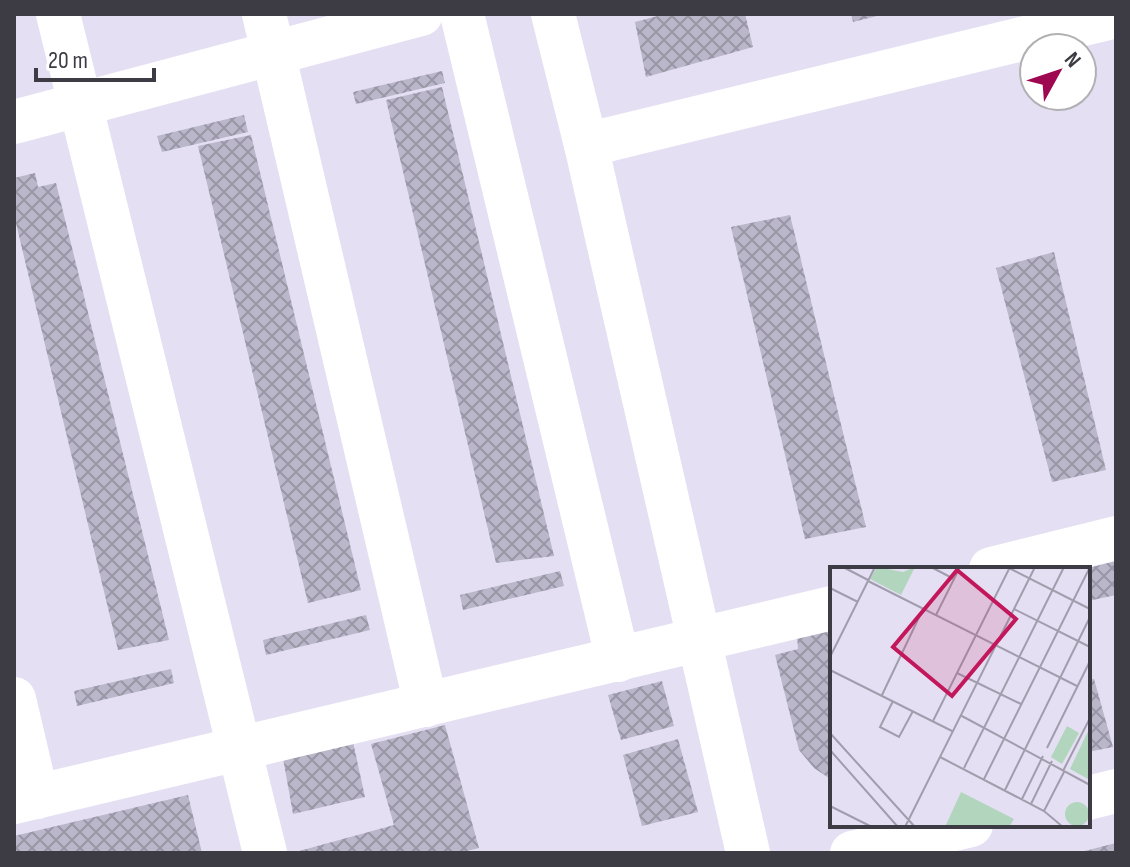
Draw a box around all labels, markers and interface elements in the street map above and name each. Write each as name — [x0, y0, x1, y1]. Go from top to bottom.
scale bar — [36, 32, 154, 82]
north arrow — [1018, 32, 1098, 112]
text: 20 m — [48, 46, 88, 75]
text: N — [1058, 47, 1086, 73]
inset map — [830, 567, 1090, 827]

